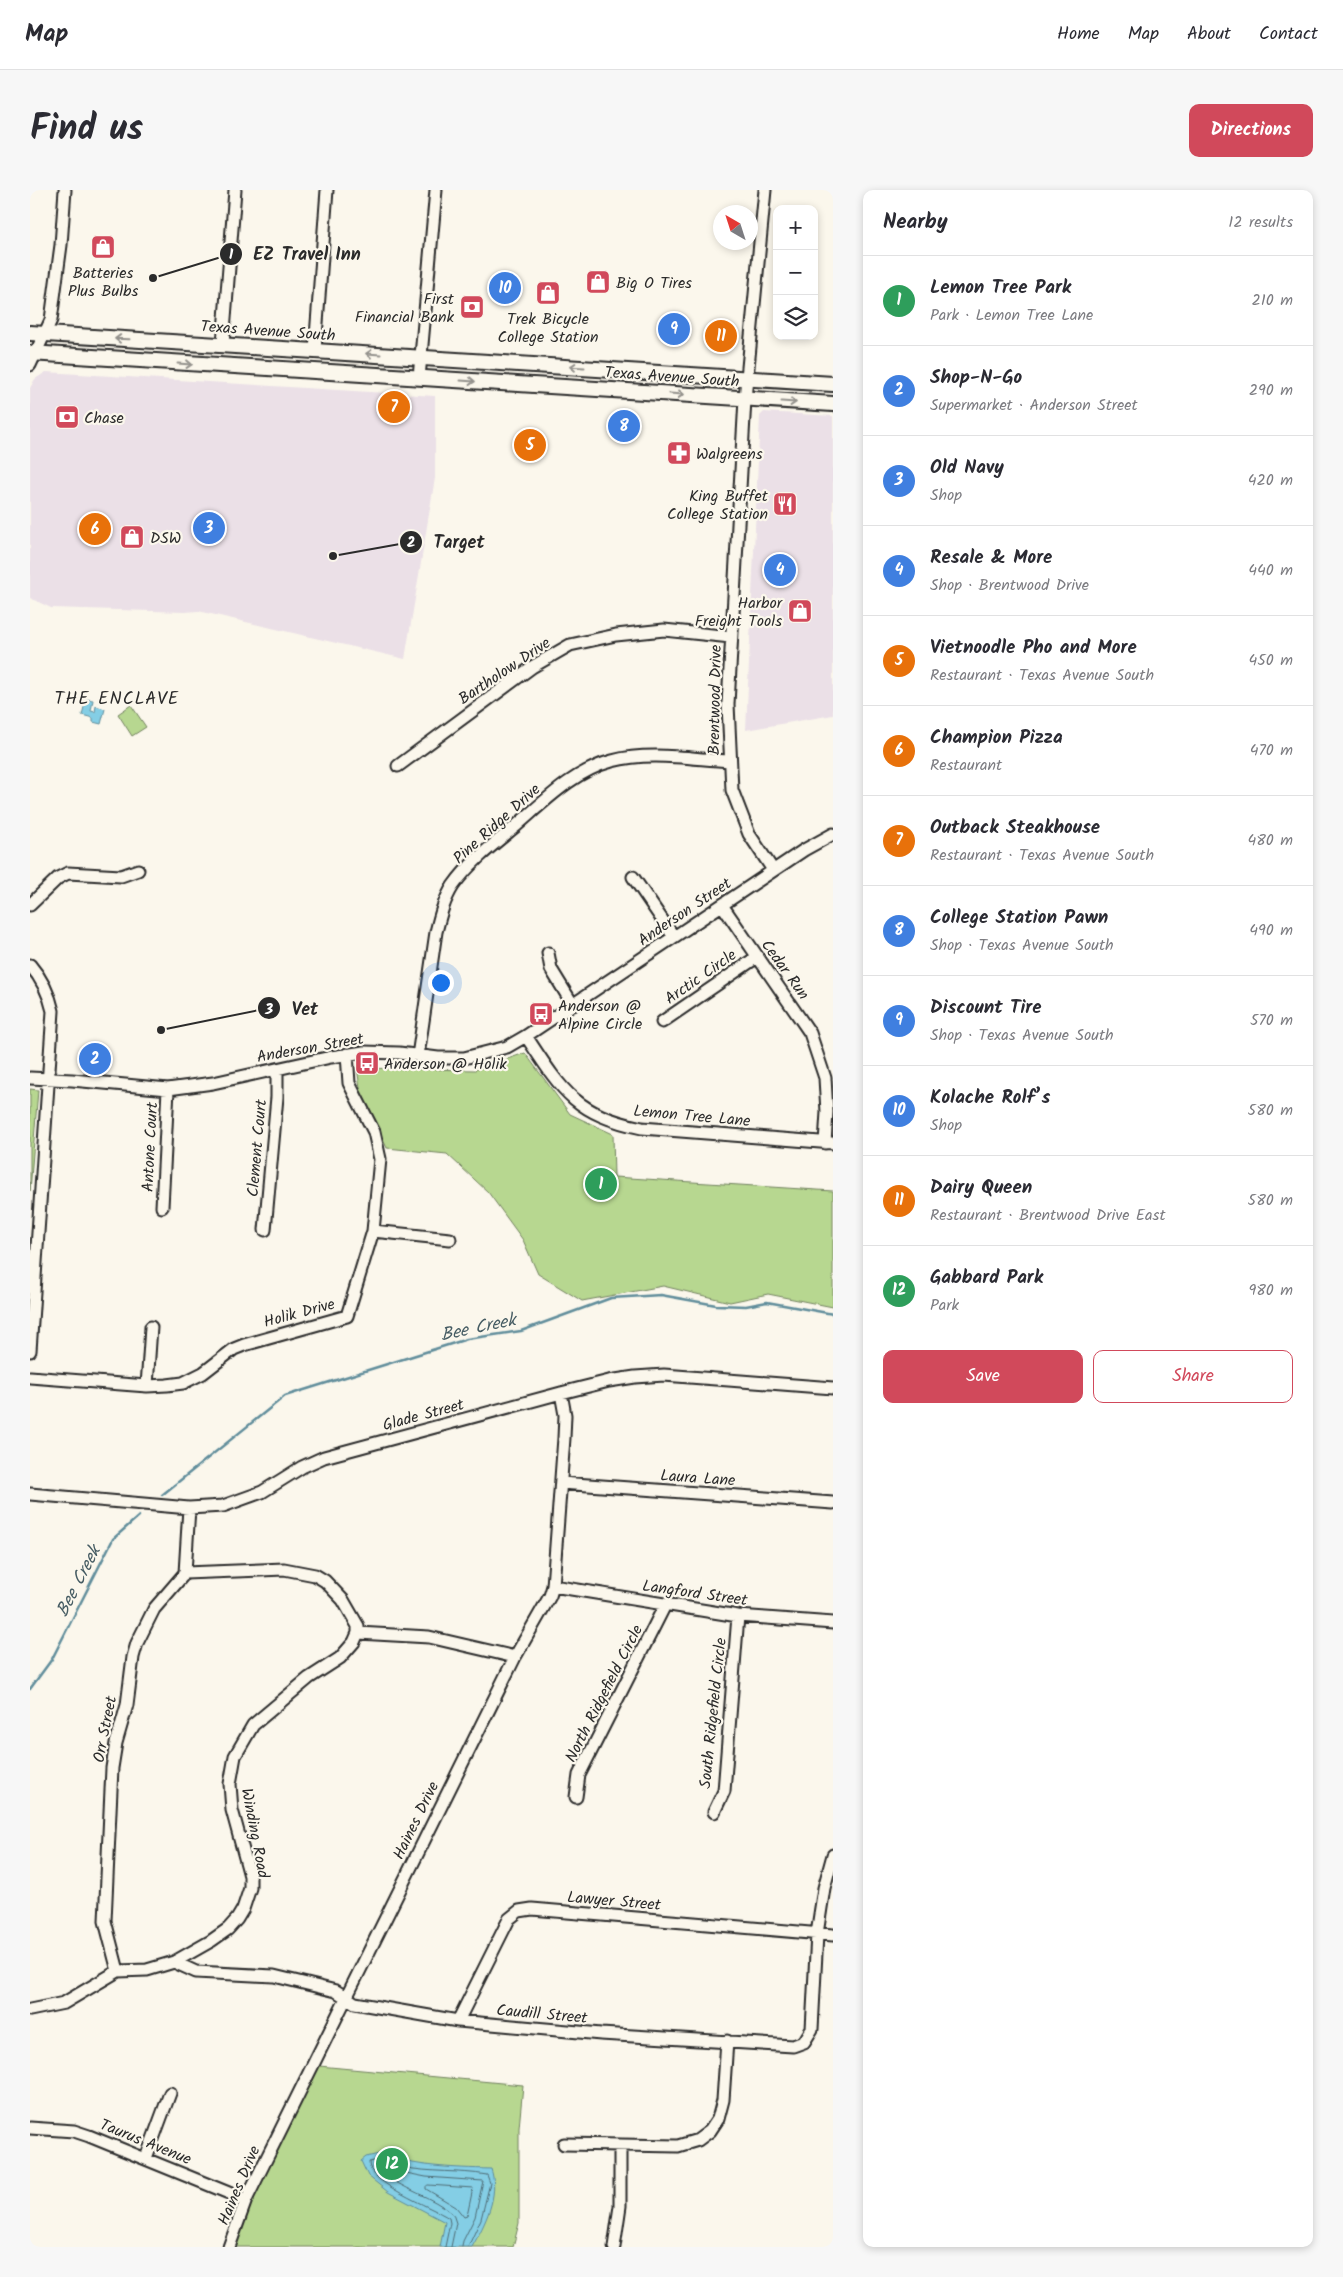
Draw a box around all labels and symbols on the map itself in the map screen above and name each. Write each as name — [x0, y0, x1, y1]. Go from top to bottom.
north arrow — [713, 205, 758, 250]
shop icon: Batteries Plus Bulbs — [90, 234, 116, 260]
callout: EZ Travel Inn — [219, 237, 371, 270]
text: EZ Travel Inn — [253, 241, 361, 270]
text: 1 — [229, 243, 234, 267]
place label: Batteries Plus Bulbs — [68, 261, 138, 304]
pin: 10 — [489, 269, 521, 307]
shop icon: Big O Tires — [585, 269, 611, 295]
place label: Big O Tires — [616, 271, 692, 296]
shop icon: Trek Bicycle College Station — [535, 280, 561, 306]
place label: First Financial Bank — [355, 287, 455, 330]
bank icon: First Financial Bank — [459, 294, 485, 320]
place label: Trek Bicycle College Station — [497, 307, 599, 350]
pin: 9 — [658, 310, 690, 348]
street label: Texas Avenue South — [200, 314, 336, 349]
pin: 11 — [705, 317, 737, 355]
one-way arrow — [114, 334, 130, 343]
one-way arrow — [365, 349, 381, 358]
one-way arrow — [176, 359, 192, 368]
street label: Texas Avenue South — [604, 360, 740, 395]
one-way arrow — [569, 363, 585, 372]
one-way arrow — [460, 377, 476, 386]
pin: 7 — [378, 388, 410, 426]
one-way arrow — [669, 390, 685, 399]
one-way arrow — [781, 397, 797, 406]
bank icon: Chase — [54, 404, 80, 430]
place label: Chase — [84, 406, 124, 431]
pin: 8 — [608, 407, 640, 445]
pin: 5 — [514, 426, 546, 464]
pharmacy icon: Walgreens — [666, 440, 692, 466]
place label: Walgreens — [696, 442, 763, 467]
place label: King Buffet College Station — [667, 484, 769, 527]
restaurant icon: King Buffet College Station — [772, 491, 798, 517]
pin: 3 — [193, 509, 225, 547]
pin: 6 — [79, 510, 111, 548]
shop icon: DSW — [119, 524, 145, 550]
callout: Target — [399, 525, 495, 558]
place label: DSW — [150, 526, 181, 551]
text: Target — [433, 529, 485, 558]
text: 2 — [407, 531, 416, 555]
pin: 4 — [764, 551, 796, 589]
place label: Harbor Freight Tools — [695, 591, 784, 634]
shop icon: Harbor Freight Tools — [787, 598, 813, 624]
street label: Bartholow Drive — [454, 631, 556, 711]
street label: Brentwood Drive — [702, 645, 729, 755]
district label: THE ENCLAVE — [55, 685, 179, 714]
street label: Pine Ridge Drive — [448, 778, 546, 870]
street label: Anderson Street — [633, 871, 737, 953]
street label: Cedar Run — [754, 934, 815, 1005]
street label: Arctic Circle — [660, 943, 742, 1011]
your location — [428, 970, 454, 996]
callout: Vet — [256, 992, 328, 1025]
place label: Anderson @ Alpine Circle — [558, 994, 642, 1037]
text: Vet — [292, 996, 319, 1025]
text: 3 — [264, 998, 273, 1022]
bus stop icon: Anderson @ Alpine Circle — [528, 1001, 554, 1027]
street label: Anderson Street — [255, 1027, 367, 1070]
pin: 2 — [79, 1040, 111, 1078]
bus stop icon: Anderson @ Holik — [354, 1050, 380, 1076]
place label: Anderson @ Holik — [384, 1052, 507, 1077]
street label: Clement Court — [241, 1098, 274, 1198]
street label: Lemon Tree Lane — [632, 1099, 751, 1134]
street label: Antone Court — [136, 1101, 165, 1193]
pin: 1 — [585, 1165, 617, 1203]
street label: Holik Drive — [261, 1292, 338, 1335]
water label: Bee Creek — [438, 1306, 521, 1351]
street label: Glade Street — [380, 1392, 468, 1438]
street label: Laura Lane — [660, 1463, 736, 1494]
water label: Bee Creek — [49, 1539, 111, 1622]
street label: Langford Street — [641, 1574, 750, 1613]
street label: North Ridgefield Circle — [559, 1621, 650, 1767]
street label: South Ridgefield Circle — [693, 1637, 734, 1790]
street label: Orr Street — [87, 1693, 124, 1765]
street label: Haines Drive — [387, 1777, 446, 1864]
street label: Winding Road — [234, 1786, 276, 1881]
street label: Lawyer Street — [566, 1885, 663, 1918]
street label: Caudill Street — [495, 1998, 589, 2031]
street label: Taurus Avenue — [96, 2113, 195, 2172]
street label: Haines Drive — [211, 2142, 267, 2229]
pin: 12 — [376, 2145, 408, 2183]

